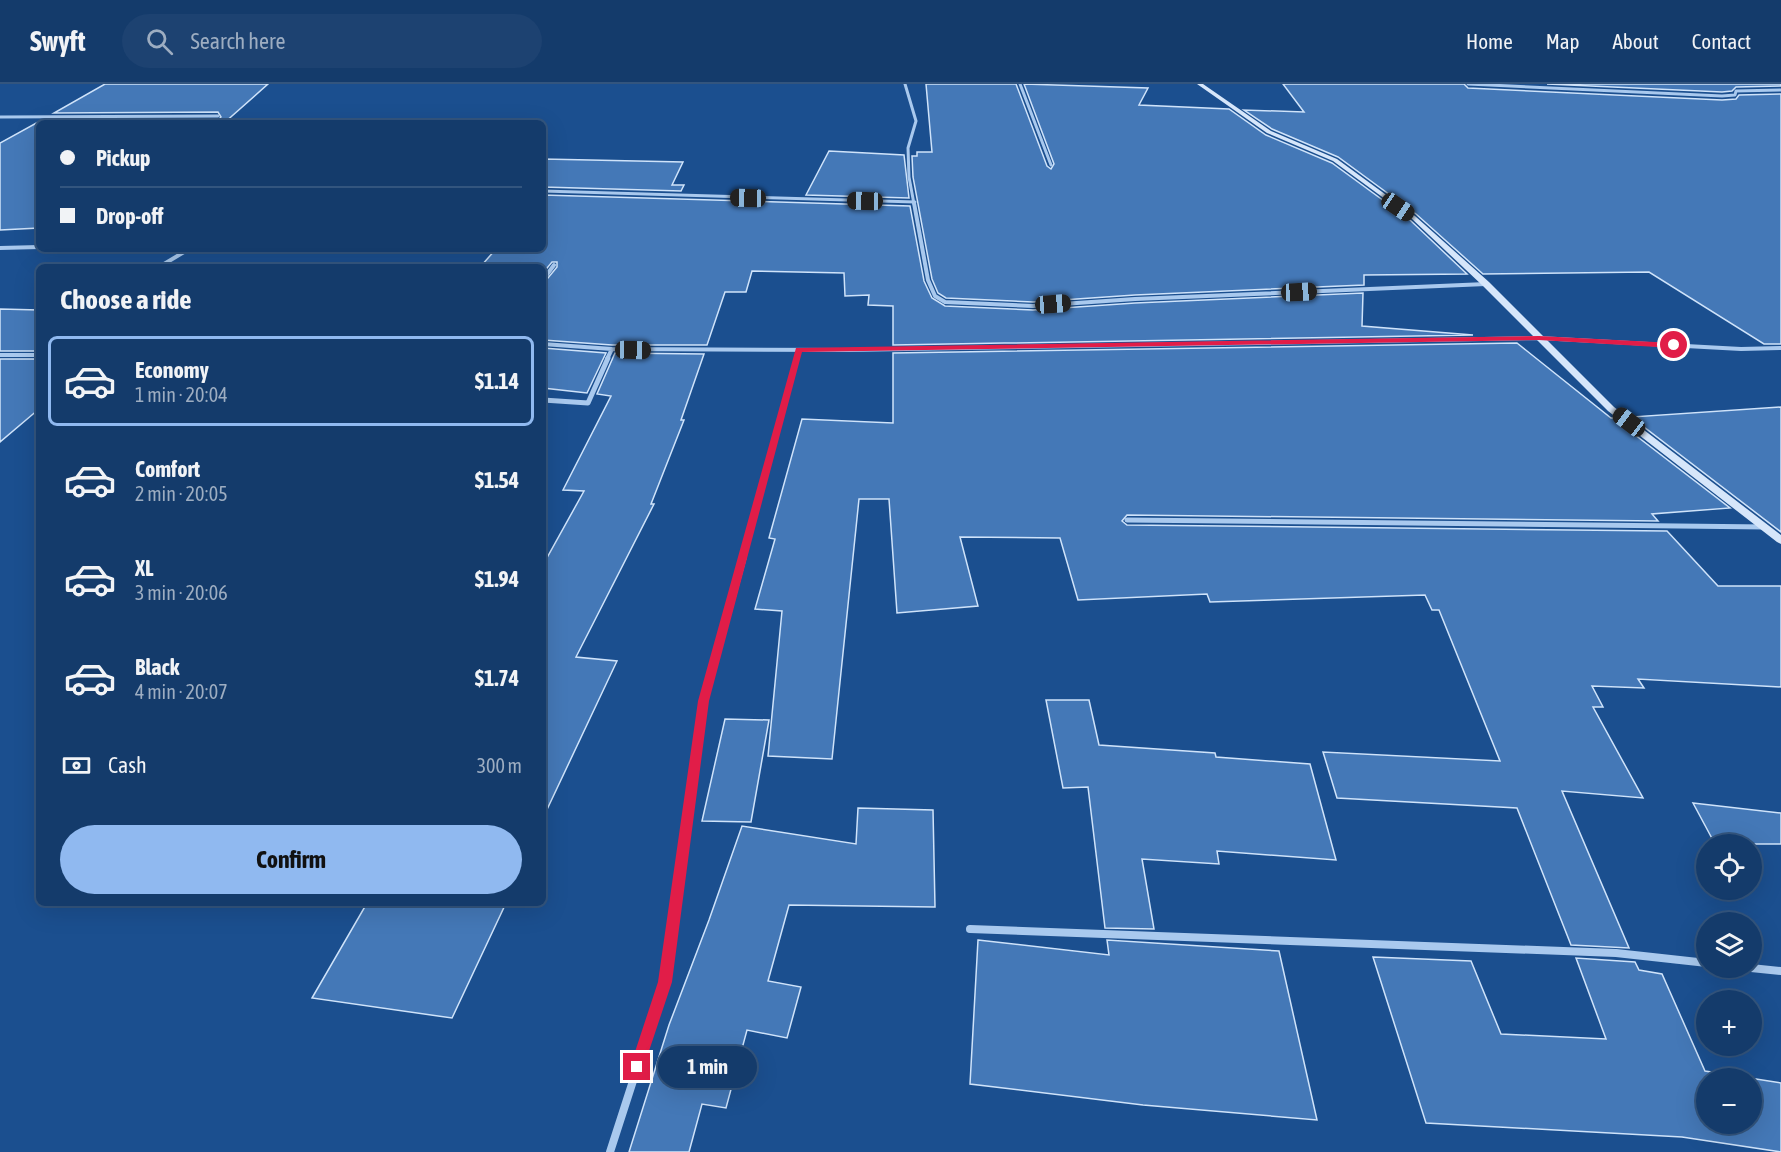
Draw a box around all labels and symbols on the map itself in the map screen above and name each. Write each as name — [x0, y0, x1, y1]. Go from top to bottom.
car — [730, 189, 766, 207]
car — [1378, 189, 1418, 225]
car — [847, 192, 883, 210]
car — [1281, 282, 1317, 302]
car — [1034, 294, 1072, 314]
route start — [1660, 331, 1687, 358]
car — [615, 341, 651, 359]
car — [1609, 404, 1649, 440]
callout: 1 min — [658, 1046, 757, 1088]
route end — [623, 1053, 650, 1080]

